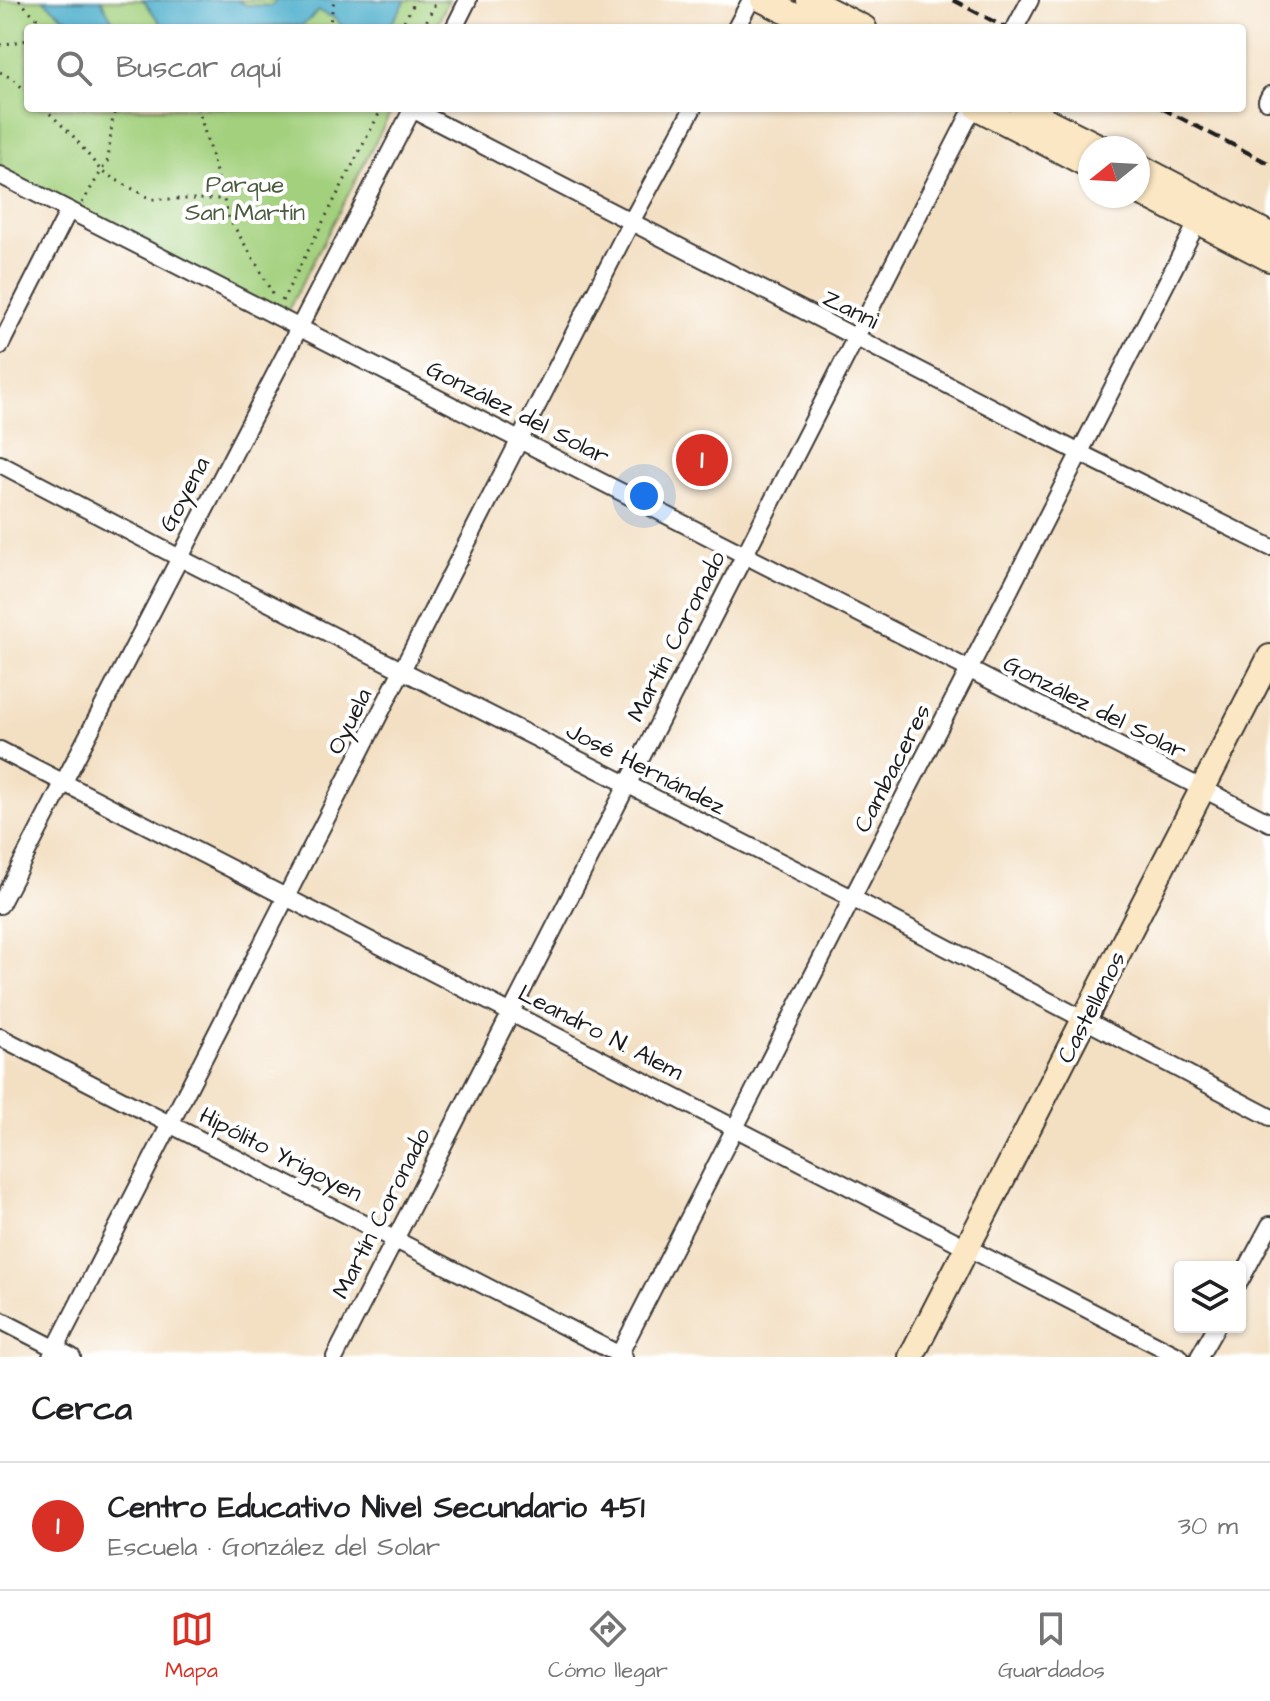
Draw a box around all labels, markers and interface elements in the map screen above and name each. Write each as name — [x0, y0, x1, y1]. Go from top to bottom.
search box — [24, 24, 1246, 112]
icon: search — [52, 46, 96, 90]
text: Buscar aquí — [116, 47, 281, 89]
north arrow — [1078, 136, 1150, 208]
park label: Parque San Martín — [185, 168, 305, 230]
street label: Zanni — [817, 281, 885, 339]
street label: González del Solar — [420, 352, 615, 474]
pin: 1 — [676, 430, 728, 490]
street label: Goyena — [151, 451, 220, 538]
your location — [624, 476, 664, 516]
street label: Martín Coronado — [619, 545, 735, 728]
street label: González del Solar — [997, 647, 1192, 769]
street label: Oyuela — [319, 682, 382, 761]
street label: Cambaceres — [846, 698, 940, 839]
street label: José Hernández — [560, 714, 731, 824]
street label: Castellanos — [1049, 946, 1135, 1069]
street label: Leandro N. Alem — [512, 977, 689, 1089]
street label: Hipólito Yrigoyen — [193, 1099, 368, 1212]
street label: Martín Coronado — [324, 1122, 440, 1305]
map controls — [1174, 1261, 1246, 1333]
button: layers — [1174, 1261, 1246, 1333]
text: Cerca — [32, 1385, 132, 1433]
text: Centro Educativo Nivel Secundario 451 — [108, 1487, 644, 1529]
text: 1 — [56, 1508, 60, 1544]
text: 30 m — [1178, 1508, 1238, 1544]
text: Escuela · González del Solar — [108, 1529, 440, 1565]
tab: Mapa — [165, 1607, 218, 1686]
tab: Cómo llegar — [548, 1607, 668, 1686]
tab: Guardados — [998, 1607, 1105, 1686]

